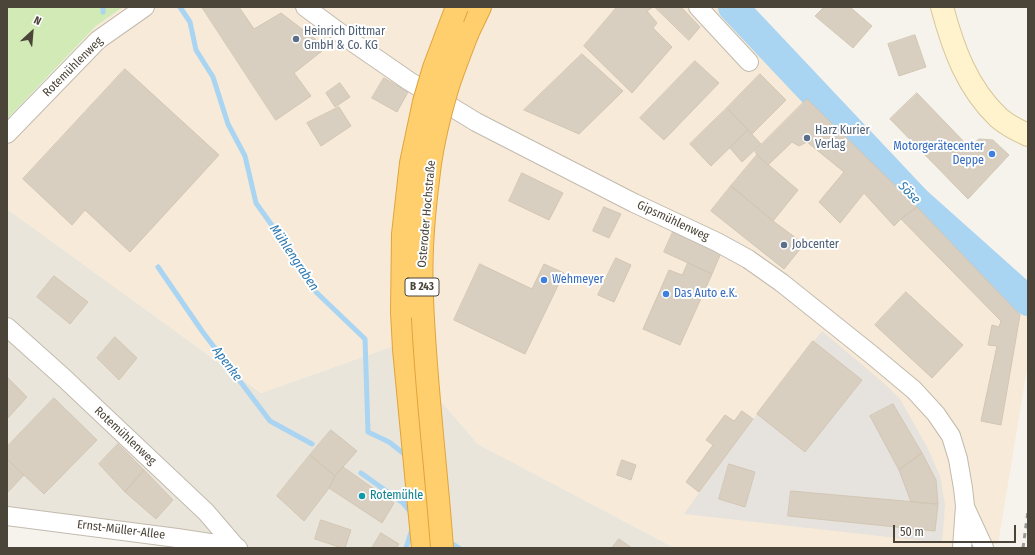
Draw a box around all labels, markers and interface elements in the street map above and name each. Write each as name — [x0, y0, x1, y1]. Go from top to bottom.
north arrow — [12, 12, 52, 52]
text: N — [32, 13, 43, 28]
place label: Heinrich Dittmar GmbH & Co. KG — [304, 25, 385, 53]
street label: Rotemühlenweg — [40, 34, 106, 100]
marker: Heinrich Dittmar GmbH & Co. KG — [291, 34, 301, 44]
place label: Harz Kurier Verlag — [815, 124, 870, 152]
marker: Harz Kurier Verlag — [802, 133, 812, 143]
place label: Motorgerätecenter Deppe — [893, 140, 984, 168]
marker: Motorgerätecenter Deppe — [987, 149, 997, 159]
street label: Osteroder Hochstraße — [415, 160, 439, 268]
water label: Söse — [895, 179, 923, 207]
street label: Gipsmühlenweg — [635, 198, 711, 244]
water label: Mühlengraben — [266, 222, 322, 294]
place label: Jobcenter — [792, 238, 839, 252]
marker: Jobcenter — [779, 240, 789, 250]
place label: Wehmeyer — [552, 273, 604, 287]
marker: Wehmeyer — [539, 275, 549, 285]
road number: B 243 — [405, 278, 439, 296]
place label: Das Auto e.K. — [674, 287, 737, 301]
marker: Das Auto e.K. — [661, 289, 671, 299]
water label: Apenke — [209, 344, 245, 384]
street label: Rotemühlenweg — [91, 404, 159, 468]
place label: Rotemühle — [370, 489, 423, 503]
marker: Rotemühle — [357, 491, 367, 501]
street label: Ernst-Müller-Allee — [76, 517, 166, 543]
scale bar — [895, 517, 1018, 543]
text: 50 m — [900, 525, 924, 539]

